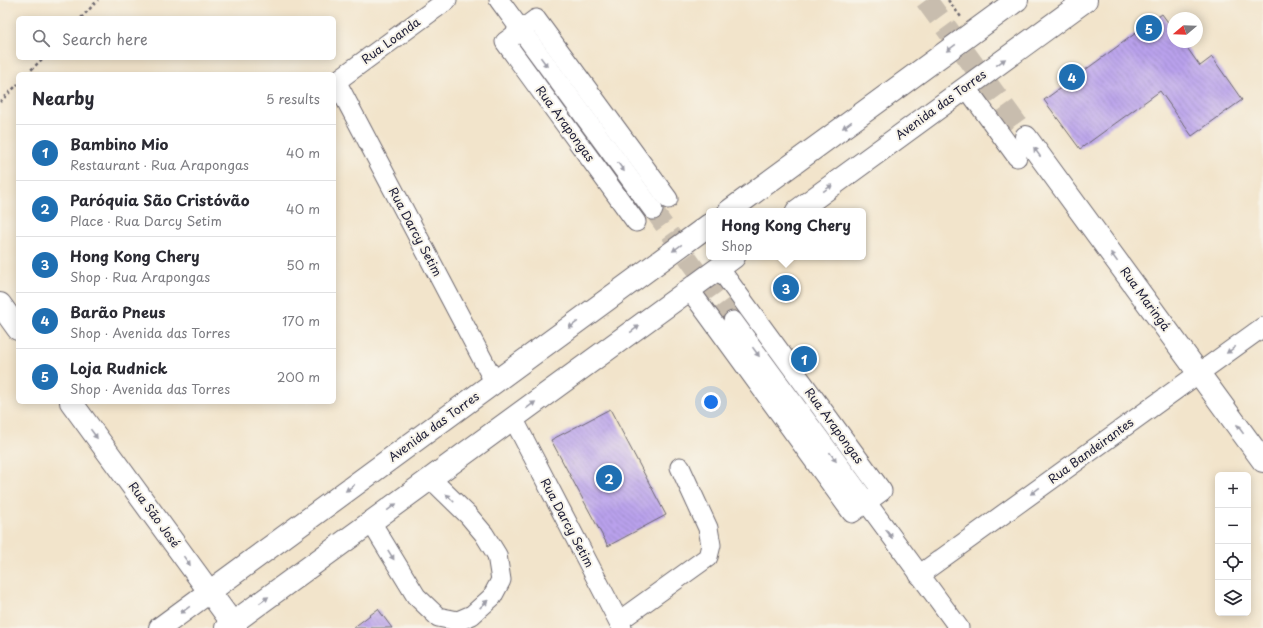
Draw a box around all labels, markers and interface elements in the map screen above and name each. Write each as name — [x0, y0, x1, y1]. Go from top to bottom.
street label: Rua Loanda — [357, 12, 424, 68]
north arrow — [1167, 12, 1203, 48]
pin: 5 — [1136, 13, 1162, 43]
search box — [16, 16, 336, 60]
icon: search — [30, 27, 52, 49]
text: Search here — [62, 27, 148, 50]
one-way arrow — [946, 44, 957, 52]
one-way arrow — [540, 56, 548, 67]
one-way arrow — [996, 58, 1006, 66]
pin: 4 — [1059, 62, 1085, 92]
street label: Avenida das Torres — [891, 65, 990, 143]
street label: Rua Arapongas — [532, 82, 600, 165]
text: Nearby — [32, 85, 94, 111]
text: 5 results — [266, 89, 320, 108]
one-way arrow — [841, 121, 852, 129]
text: Bambino Mio — [70, 132, 168, 155]
text: 1 — [42, 143, 48, 162]
text: 40 m — [286, 143, 320, 162]
one-way arrow — [1033, 146, 1041, 157]
text: Restaurant · Rua Arapongas — [70, 155, 249, 174]
one-way arrow — [617, 161, 625, 172]
street label: Rua Darcy Setim — [385, 184, 447, 279]
one-way arrow — [823, 184, 833, 192]
text: Paróquia São Cristóvão — [70, 188, 250, 211]
text: 2 — [40, 199, 50, 218]
text: 40 m — [286, 199, 320, 218]
popup — [706, 208, 866, 260]
text: Place · Rua Darcy Setim — [70, 211, 222, 230]
text: Hong Kong Chery — [721, 213, 851, 236]
text: Shop — [721, 236, 752, 255]
text: Hong Kong Chery — [70, 244, 200, 267]
one-way arrow — [672, 244, 683, 253]
one-way arrow — [1110, 251, 1118, 262]
text: 3 — [41, 255, 49, 274]
text: 50 m — [286, 255, 320, 274]
street label: Rua Maringá — [1116, 263, 1175, 335]
text: Shop · Rua Arapongas — [70, 267, 210, 286]
pin: 3 — [773, 273, 799, 303]
text: Barão Pneus — [70, 300, 165, 323]
text: 4 — [41, 311, 49, 330]
text: 170 m — [282, 311, 320, 330]
one-way arrow — [567, 321, 578, 330]
text: Shop · Avenida das Torres — [70, 323, 230, 342]
one-way arrow — [630, 324, 641, 333]
pin: 1 — [791, 344, 817, 374]
one-way arrow — [1226, 345, 1237, 354]
one-way arrow — [752, 347, 760, 358]
text: Loja Rudnick — [70, 356, 168, 379]
text: 5 — [41, 367, 49, 386]
text: 200 m — [277, 367, 320, 386]
text: Shop · Avenida das Torres — [70, 379, 230, 398]
street label: Rua Arapongas — [801, 384, 869, 467]
street label: Avenida das Torres — [384, 387, 483, 465]
your location — [701, 392, 721, 412]
one-way arrow — [525, 401, 536, 409]
street label: Rua Bandeirantes — [1044, 413, 1137, 487]
one-way arrow — [1236, 424, 1244, 435]
one-way arrow — [90, 428, 98, 439]
one-way arrow — [829, 452, 837, 463]
pin: 2 — [596, 463, 622, 493]
map controls — [1215, 472, 1251, 616]
button: + — [1215, 472, 1251, 508]
street label: Rua Darcy Setim — [537, 475, 599, 570]
street label: Rua São José — [125, 478, 185, 551]
one-way arrow — [345, 484, 355, 492]
one-way arrow — [1030, 487, 1040, 495]
one-way arrow — [445, 493, 455, 503]
one-way arrow — [386, 502, 397, 511]
button: − — [1215, 508, 1251, 544]
one-way arrow — [885, 529, 894, 540]
button: locate — [1215, 544, 1251, 580]
one-way arrow — [387, 550, 395, 560]
one-way arrow — [183, 556, 191, 567]
button: layers — [1215, 580, 1251, 616]
one-way arrow — [259, 596, 269, 604]
one-way arrow — [479, 599, 489, 609]
one-way arrow — [179, 606, 190, 614]

